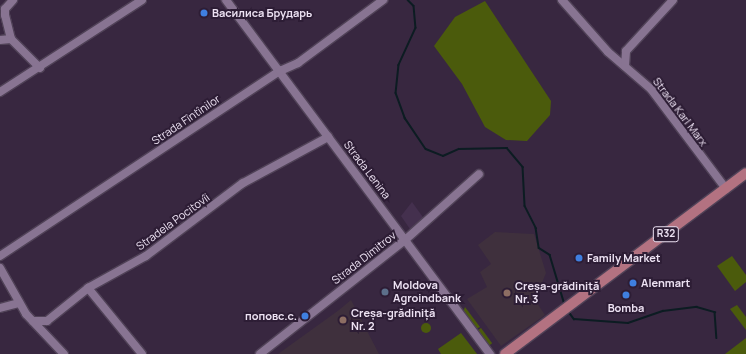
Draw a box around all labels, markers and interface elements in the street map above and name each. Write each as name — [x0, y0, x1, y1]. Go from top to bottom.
place label: Василиса Брударь — [212, 6, 312, 20]
marker: Василиса Брударь — [199, 8, 209, 18]
street label: Strada Karl Marx — [650, 75, 710, 149]
street label: Strada Fîntînilor — [149, 92, 223, 148]
street label: Strada Lenina — [341, 138, 393, 202]
street label: Stradela Pocitovîi — [134, 191, 212, 253]
road number: R32 — [652, 226, 680, 242]
street label: Strada Dimitrov — [329, 229, 399, 287]
place label: Family Market — [587, 251, 661, 265]
marker: Family Market — [574, 253, 584, 263]
place label: Alenmart — [641, 276, 690, 290]
marker: Alenmart — [628, 278, 638, 288]
place label: Moldova Agroindbank — [393, 279, 461, 305]
place label: Creșa-grădiniță Nr. 3 — [515, 280, 599, 306]
marker: Moldova Agroindbank — [380, 287, 390, 297]
marker: Creșa-grădiniță Nr. 3 — [502, 288, 512, 298]
marker: Bomba — [621, 290, 631, 300]
place label: Bomba — [608, 301, 644, 315]
place label: Creșa-grădiniță Nr. 2 — [351, 307, 435, 333]
place label: поповс.с. — [245, 309, 297, 323]
marker: поповс.с. — [300, 311, 310, 321]
marker: Creșa-grădiniță Nr. 2 — [338, 315, 348, 325]

